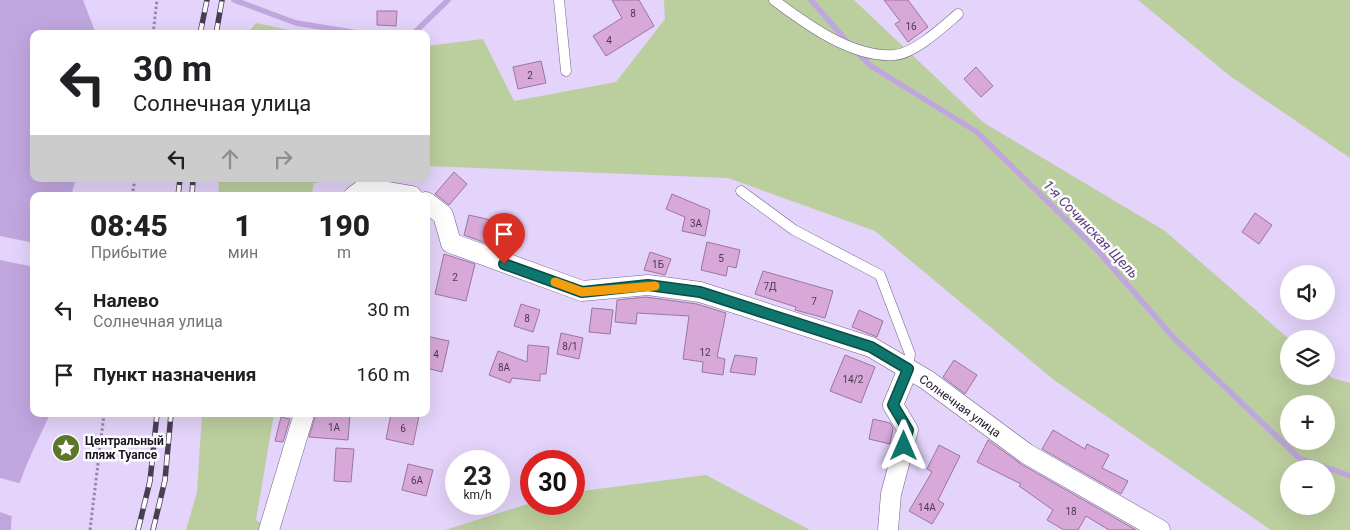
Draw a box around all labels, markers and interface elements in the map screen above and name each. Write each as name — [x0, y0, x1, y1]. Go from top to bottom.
house number: 8 — [630, 8, 636, 19]
house number: 16 — [905, 21, 917, 32]
house number: 4 — [606, 35, 612, 46]
text: 30 m — [133, 49, 212, 90]
icon: left — [50, 50, 115, 115]
house number: 2 — [527, 70, 533, 81]
text: Солнечная улица — [133, 91, 311, 116]
icon: left — [163, 145, 191, 173]
icon: ahead — [216, 145, 244, 173]
icon: right — [269, 145, 297, 173]
water label: 1-я Сочинская Щель — [1040, 177, 1142, 281]
text: 08:45 — [90, 208, 168, 243]
text: 1 — [234, 208, 252, 243]
text: 190 — [318, 208, 370, 243]
pin — [483, 213, 525, 264]
house number: 3А — [690, 218, 703, 229]
icon: arrive — [490, 220, 518, 248]
text: Прибытие — [91, 243, 167, 262]
text: мин — [228, 243, 258, 262]
text: m — [337, 243, 351, 262]
house number: 5 — [718, 253, 724, 264]
house number: 1Б — [652, 259, 664, 270]
map controls — [1280, 265, 1335, 515]
button: sound — [1280, 265, 1335, 320]
house number: 2 — [452, 272, 458, 283]
house number: 7Д — [763, 281, 777, 292]
text: Налево — [93, 289, 159, 312]
icon: left — [50, 296, 78, 324]
house number: 7 — [811, 296, 817, 307]
text: 30 m — [367, 298, 410, 321]
text: Солнечная улица — [93, 312, 223, 331]
house number: 8 — [524, 313, 530, 324]
button: layers — [1280, 330, 1335, 385]
house number: 8/1 — [562, 341, 578, 352]
house number: 12 — [699, 347, 711, 358]
house number: 4 — [433, 349, 439, 360]
icon: arrive — [50, 361, 78, 389]
house number: 8А — [498, 362, 511, 373]
text: Пункт назначения — [93, 363, 256, 386]
text: 160 m — [357, 363, 410, 386]
street label: Солнечная улица — [917, 372, 1003, 440]
house number: 14/2 — [843, 374, 864, 385]
button: + — [1280, 395, 1335, 450]
position arrow — [877, 419, 929, 471]
house number: 1А — [328, 422, 341, 433]
house number: 6 — [400, 423, 406, 434]
place icon: Центральный пляж Туапсе — [51, 433, 81, 463]
place label: Центральный пляж Туапсе — [85, 434, 164, 462]
speed limit sign: 30 — [520, 450, 585, 515]
button: − — [1280, 460, 1335, 515]
text: 23 — [463, 462, 492, 491]
house number: 6А — [411, 475, 424, 486]
text: km/h — [463, 488, 492, 502]
house number: 14А — [918, 502, 936, 513]
house number: 18 — [1065, 506, 1077, 517]

